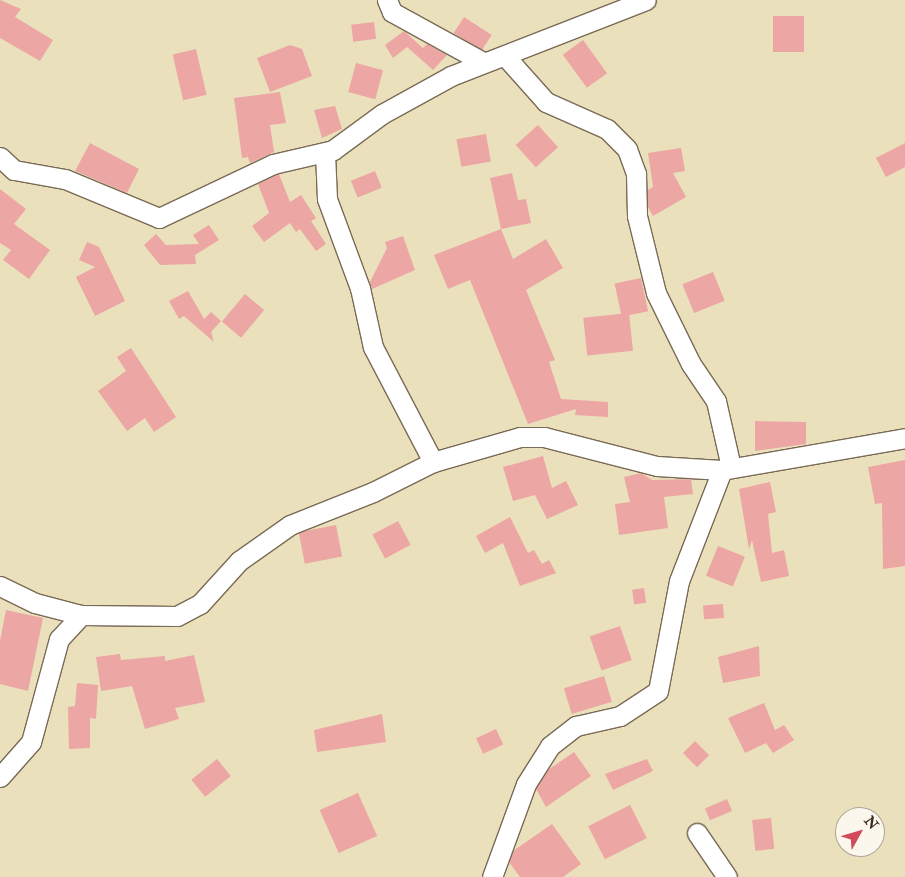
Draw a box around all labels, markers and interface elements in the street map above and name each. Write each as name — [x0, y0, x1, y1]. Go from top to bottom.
north arrow — [835, 807, 885, 857]
text: N — [861, 813, 882, 833]

